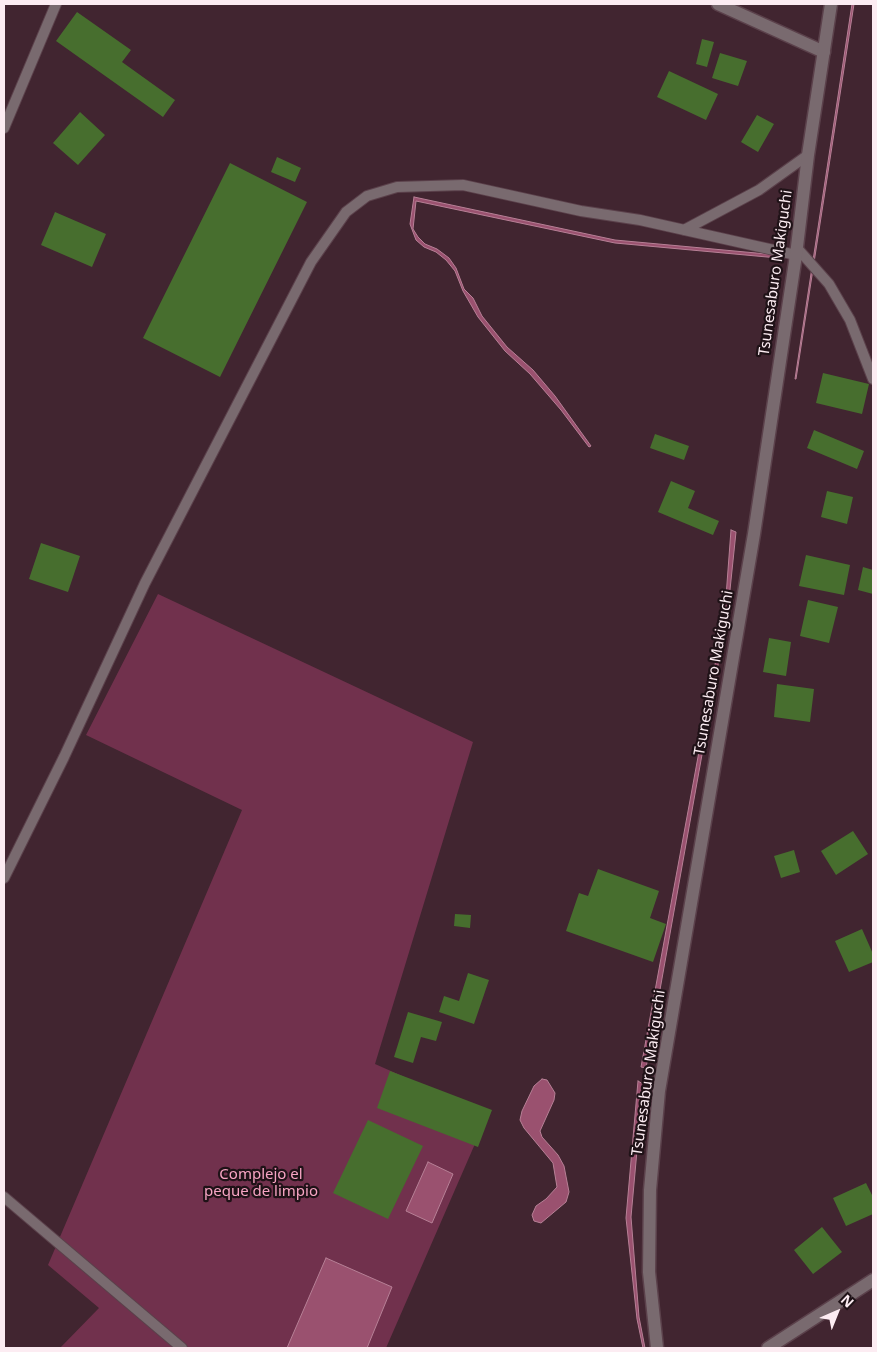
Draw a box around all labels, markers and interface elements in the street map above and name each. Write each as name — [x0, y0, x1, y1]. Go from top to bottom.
street label: Tsunesaburo Makiguchi — [755, 189, 797, 357]
street label: Tsunesaburo Makiguchi — [691, 589, 737, 757]
street label: Tsunesaburo Makiguchi — [628, 989, 670, 1157]
park label: Complejo el peque de limpio — [204, 1166, 318, 1201]
north arrow — [812, 1287, 862, 1337]
text: N — [837, 1290, 858, 1312]

